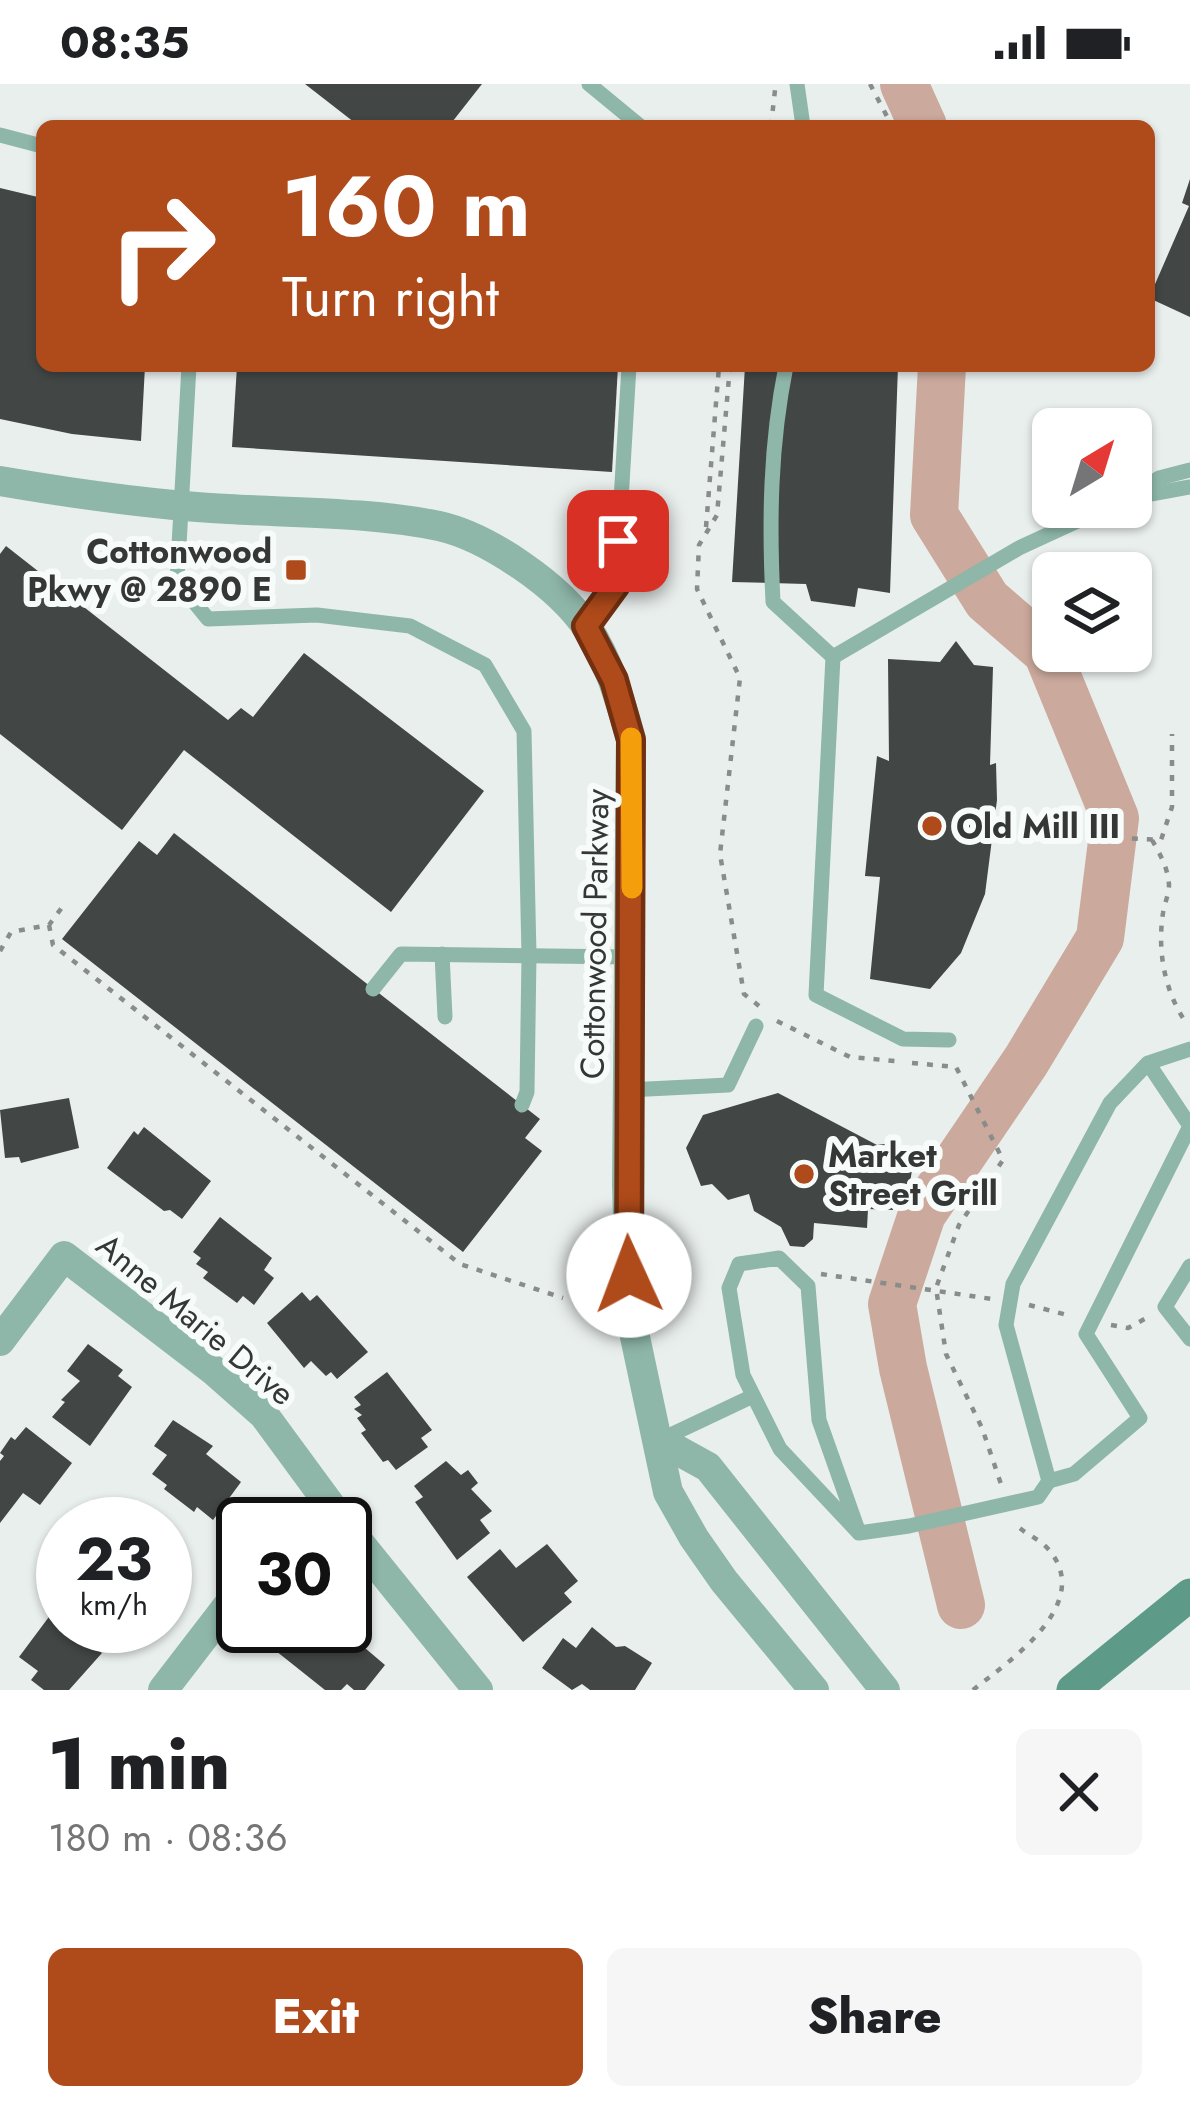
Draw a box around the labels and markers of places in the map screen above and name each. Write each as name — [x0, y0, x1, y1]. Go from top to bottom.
pin — [567, 490, 669, 592]
place label: Cottonwood Pkwy @ 2890 E — [27, 528, 272, 613]
marker: Cottonwood Pkwy @ 2890 E — [283, 557, 309, 583]
place label: Old Mill III — [956, 803, 1120, 850]
marker: Old Mill III — [919, 813, 945, 839]
place label: Market Street Grill — [828, 1132, 998, 1217]
marker: Market Street Grill — [791, 1161, 817, 1187]

